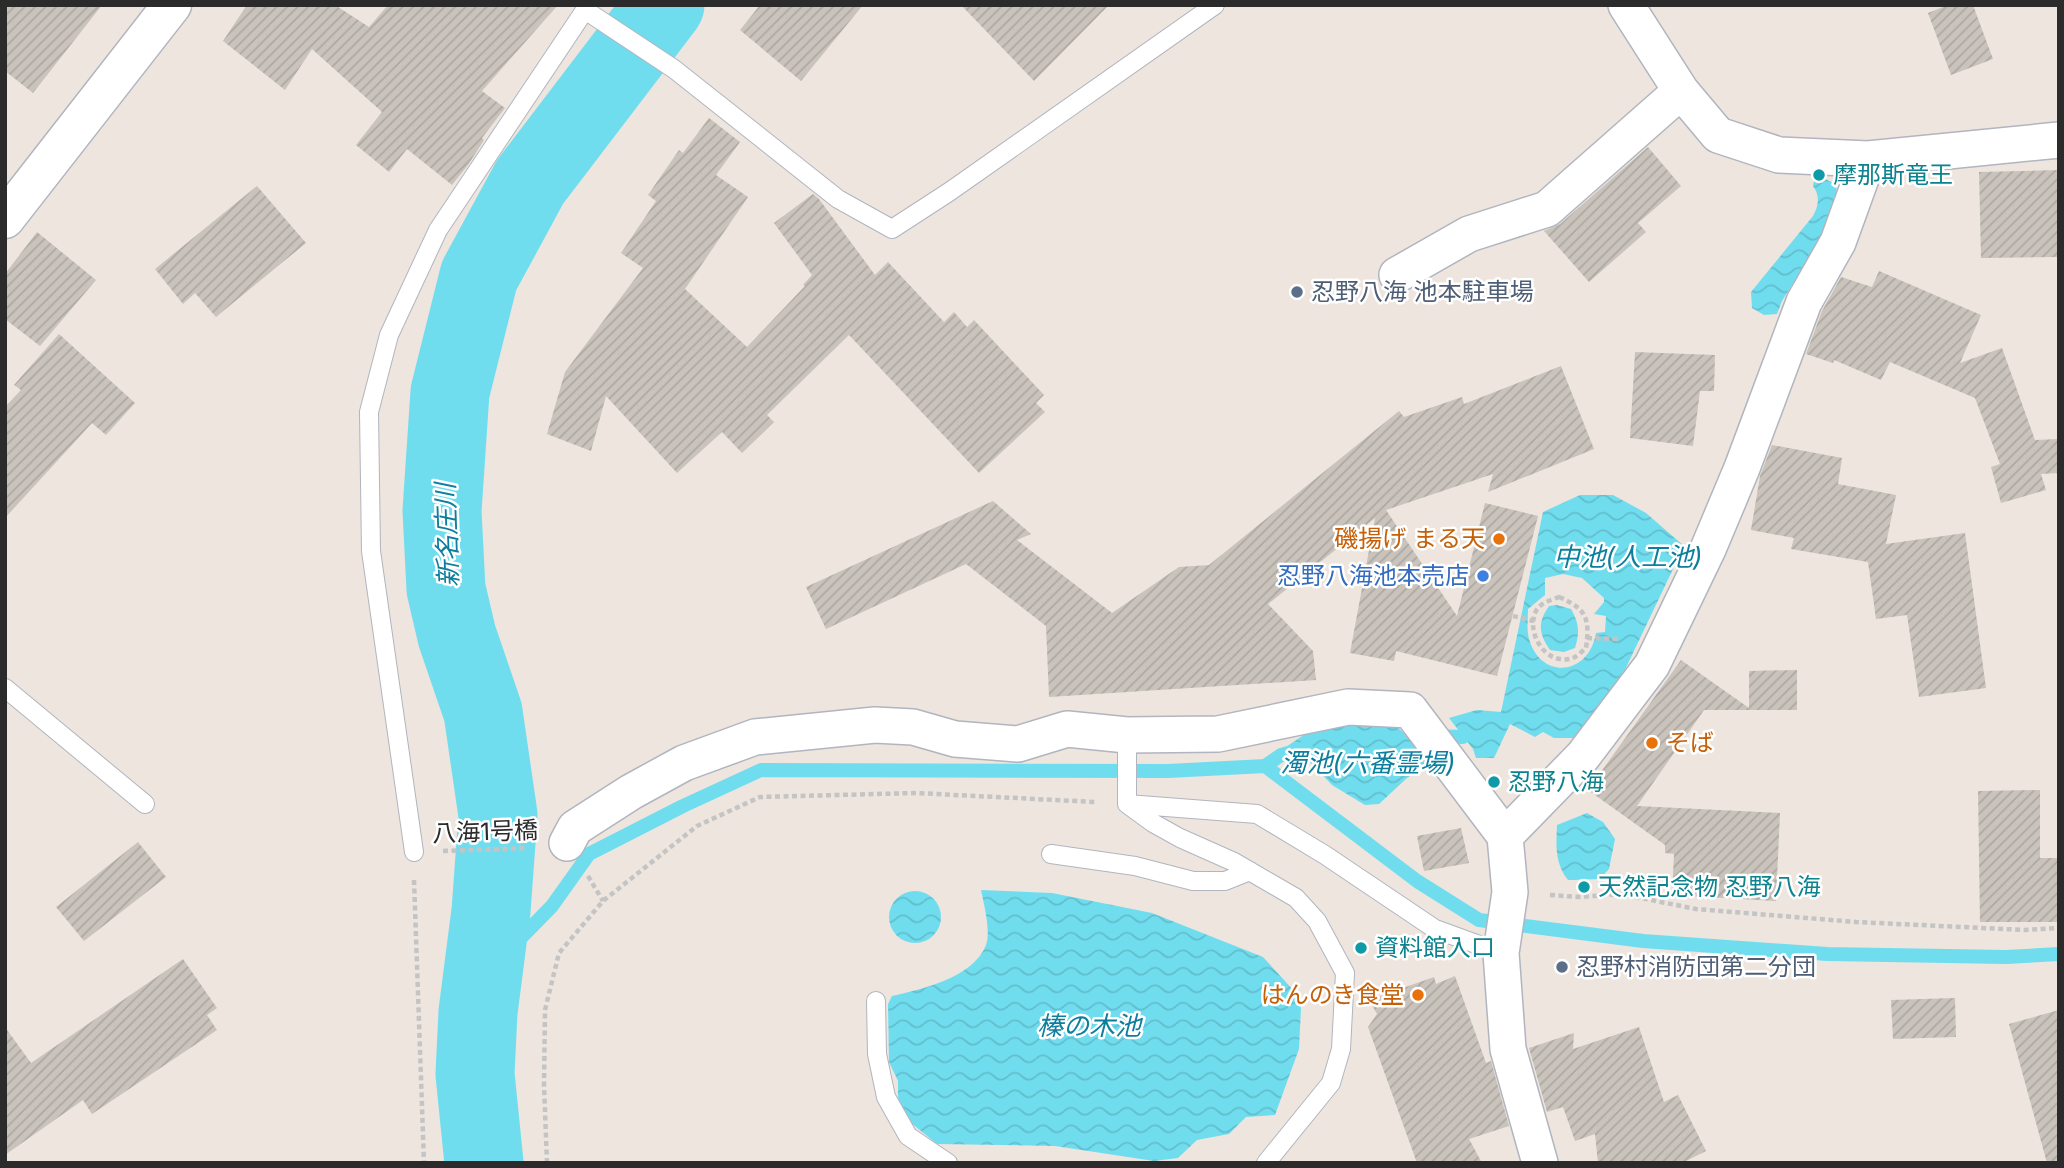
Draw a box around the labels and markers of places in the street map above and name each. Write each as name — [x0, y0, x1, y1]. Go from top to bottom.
place label: 摩那斯竜王 — [1833, 160, 1953, 189]
marker: 摩那斯竜王 — [1811, 167, 1827, 183]
place label: 忍野八海 池本駐車場 — [1311, 277, 1534, 306]
marker: 忍野八海 池本駐車場 — [1289, 284, 1305, 300]
place label: 磯揚げ まる天 — [1334, 524, 1485, 553]
marker: 磯揚げ まる天 — [1491, 531, 1507, 547]
place label: 忍野八海池本売店 — [1277, 561, 1469, 590]
marker: 忍野八海池本売店 — [1475, 568, 1491, 584]
place label: そば — [1666, 728, 1714, 757]
marker: そば — [1644, 735, 1660, 751]
place label: 忍野八海 — [1508, 767, 1604, 796]
marker: 忍野八海 — [1486, 774, 1502, 790]
place label: 天然記念物 忍野八海 — [1598, 872, 1821, 901]
marker: 天然記念物 忍野八海 — [1576, 879, 1592, 895]
place label: 資料館入口 — [1375, 933, 1495, 962]
marker: 資料館入口 — [1353, 940, 1369, 956]
place label: 忍野村消防団第二分団 — [1576, 952, 1816, 981]
marker: 忍野村消防団第二分団 — [1554, 959, 1570, 975]
place label: はんのき食堂 — [1261, 980, 1404, 1009]
marker: はんのき食堂 — [1410, 987, 1426, 1003]

